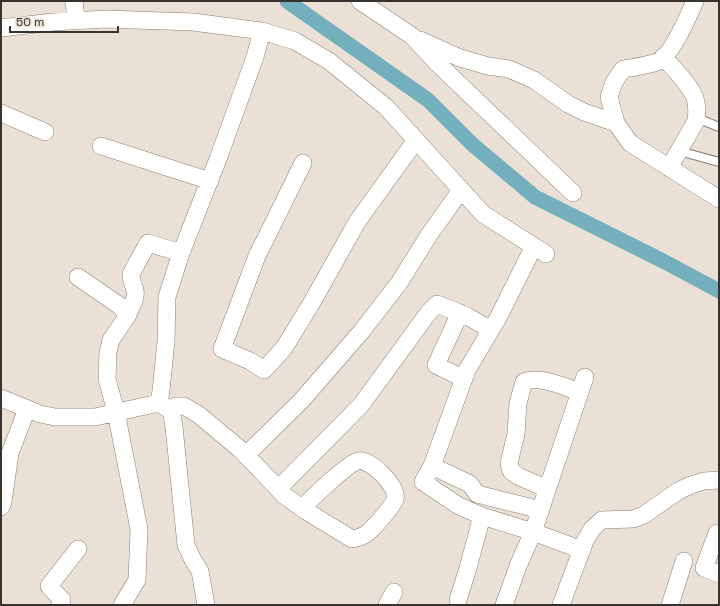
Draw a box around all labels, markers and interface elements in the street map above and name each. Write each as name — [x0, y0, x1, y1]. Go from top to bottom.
scale bar — [10, 8, 118, 34]
text: 50 m — [16, 14, 44, 30]

